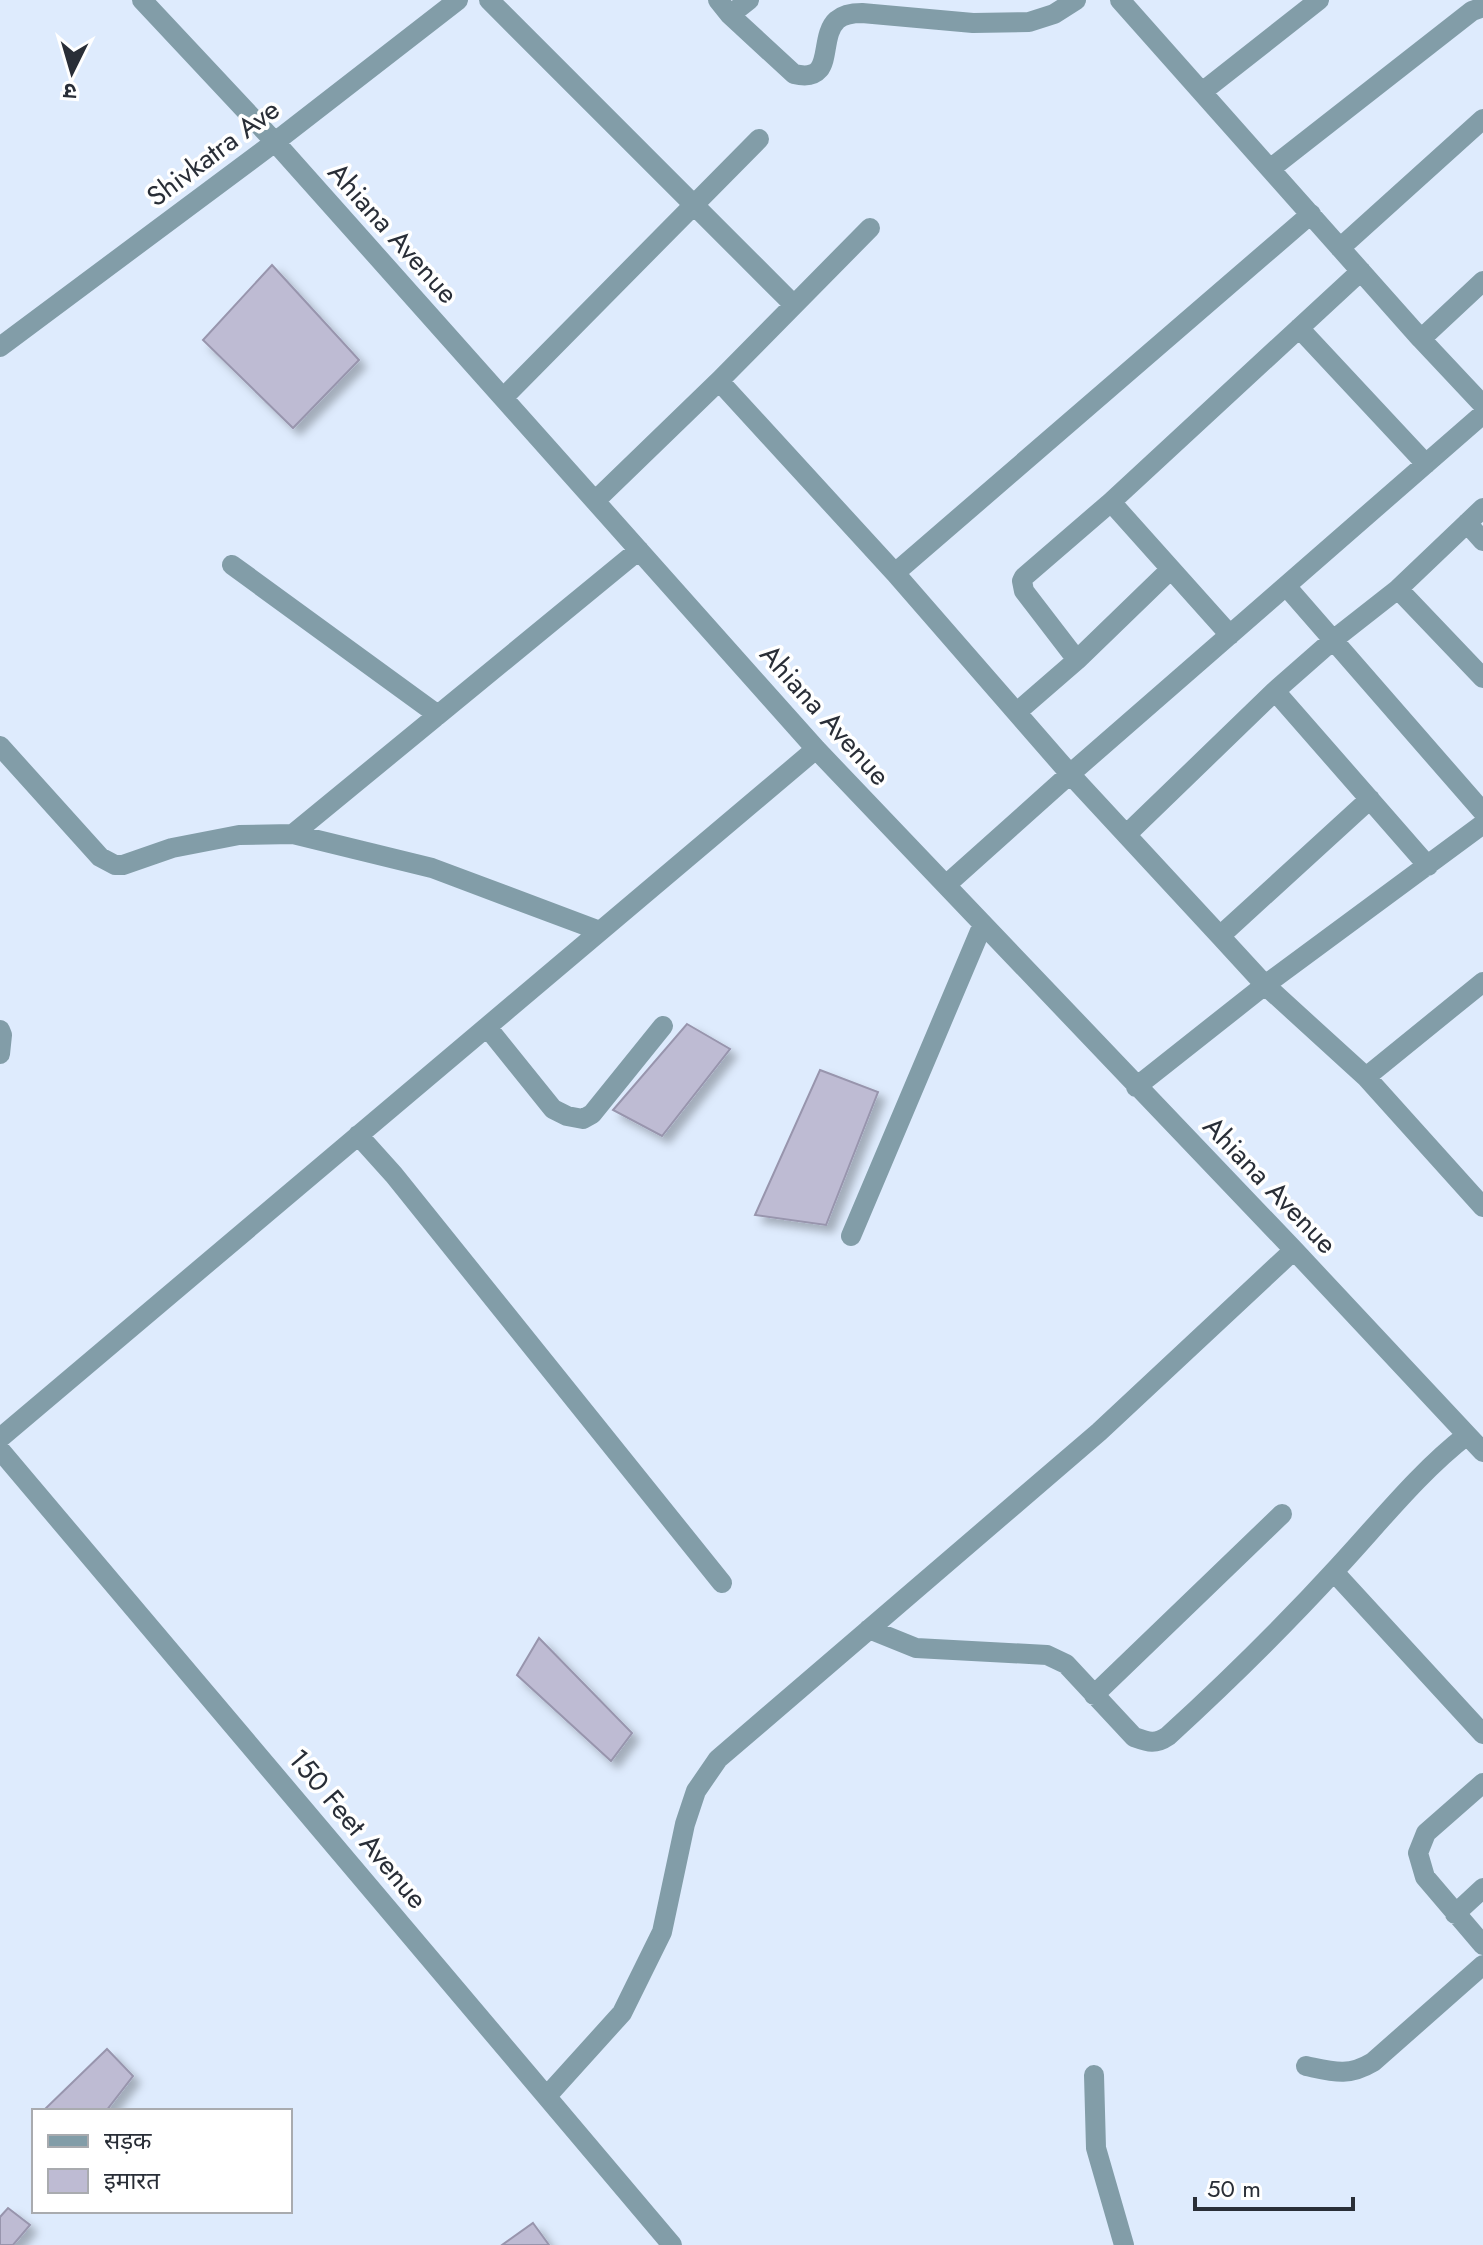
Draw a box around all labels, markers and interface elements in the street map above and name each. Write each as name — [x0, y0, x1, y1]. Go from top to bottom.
north arrow — [32, 32, 112, 112]
text: उ — [61, 75, 78, 108]
street label: Shivkatra Ave — [138, 89, 288, 217]
street label: Ahiana Avenue — [318, 153, 468, 313]
street label: Ahiana Avenue — [750, 635, 900, 795]
street label: Ahiana Avenue — [1194, 1107, 1346, 1263]
street label: 150 Feet Avenue — [279, 1740, 437, 1918]
legend — [32, 2109, 292, 2213]
text: सड़क — [104, 2123, 152, 2158]
scale bar — [1195, 2161, 1353, 2211]
text: इमारत — [104, 2163, 161, 2198]
text: 50 m — [1207, 2171, 1261, 2206]

